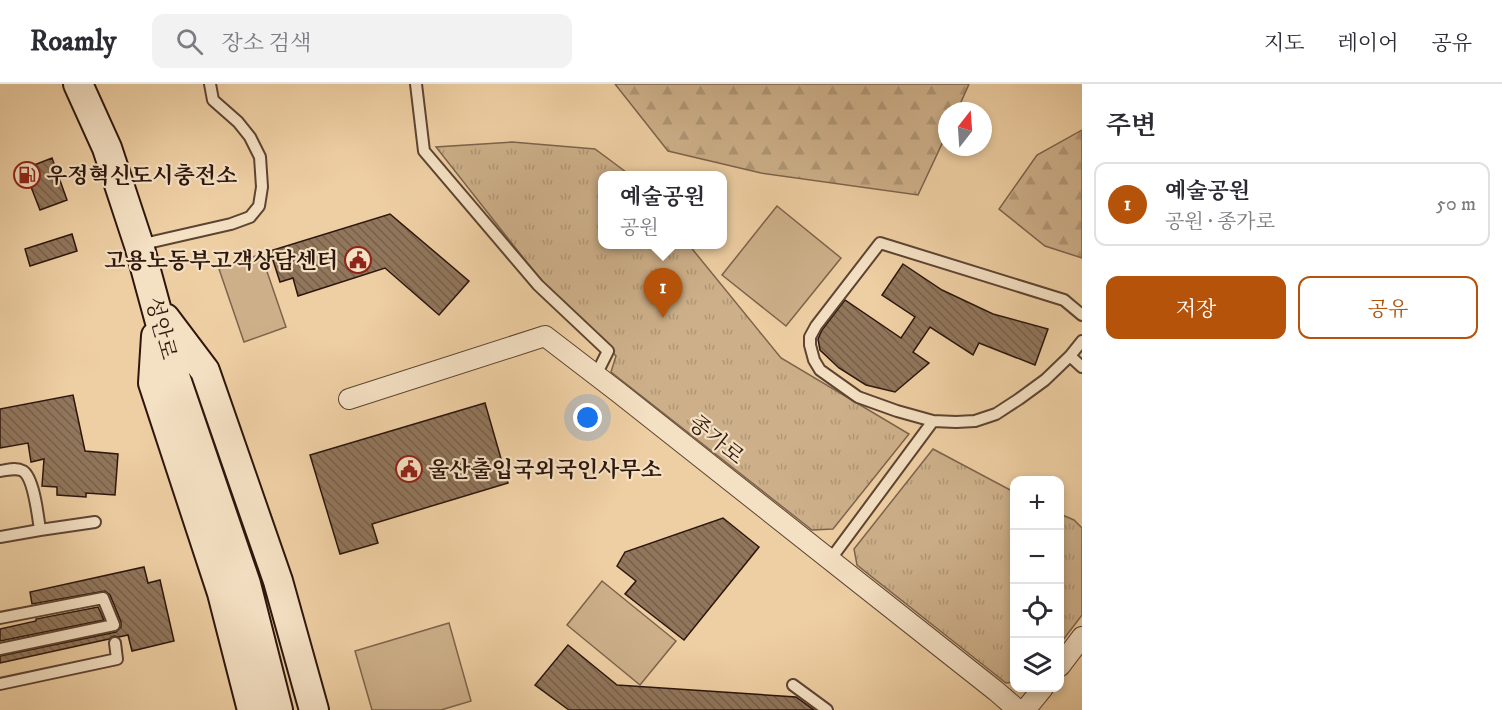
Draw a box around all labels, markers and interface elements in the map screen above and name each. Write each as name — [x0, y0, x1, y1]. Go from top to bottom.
search box — [152, 14, 572, 68]
text: Roamly — [30, 24, 116, 59]
icon: search — [173, 25, 206, 58]
text: 장소 검색 — [221, 30, 311, 57]
text: 지도 — [1264, 31, 1305, 57]
text: 레이어 — [1338, 31, 1398, 57]
text: 공유 — [1431, 31, 1472, 57]
north arrow — [938, 102, 992, 156]
text: 주변 — [1106, 110, 1156, 143]
fuel station icon: 우정혁신도시충전소 — [12, 160, 42, 190]
place label: 우정혁신도시충전소 — [46, 163, 237, 190]
popup — [598, 171, 727, 249]
text: 예술공원 — [1165, 178, 1250, 205]
text: 예술공원 — [620, 184, 705, 211]
text: 1 — [1124, 192, 1131, 217]
text: 50 m — [1436, 192, 1476, 217]
text: 공원 · 종가로 — [1165, 210, 1275, 235]
text: 공원 — [620, 216, 659, 241]
public building icon: 고용노동부고객상담센터 — [343, 245, 373, 275]
place label: 고용노동부고객상담센터 — [104, 248, 338, 275]
pin: 1 — [644, 268, 682, 318]
button: 저장 — [1106, 276, 1286, 339]
button: 공유 — [1298, 276, 1478, 339]
street label: 성안로 — [139, 294, 182, 363]
your location — [573, 403, 602, 432]
street label: 종가로 — [683, 410, 749, 471]
public building icon: 울산출입국외국인사무소 — [394, 454, 424, 484]
place label: 울산출입국외국인사무소 — [428, 457, 662, 484]
map controls — [1010, 476, 1064, 692]
button: + — [1010, 476, 1064, 530]
button: − — [1010, 530, 1064, 584]
button: locate — [1010, 584, 1064, 638]
button: layers — [1010, 638, 1064, 692]

